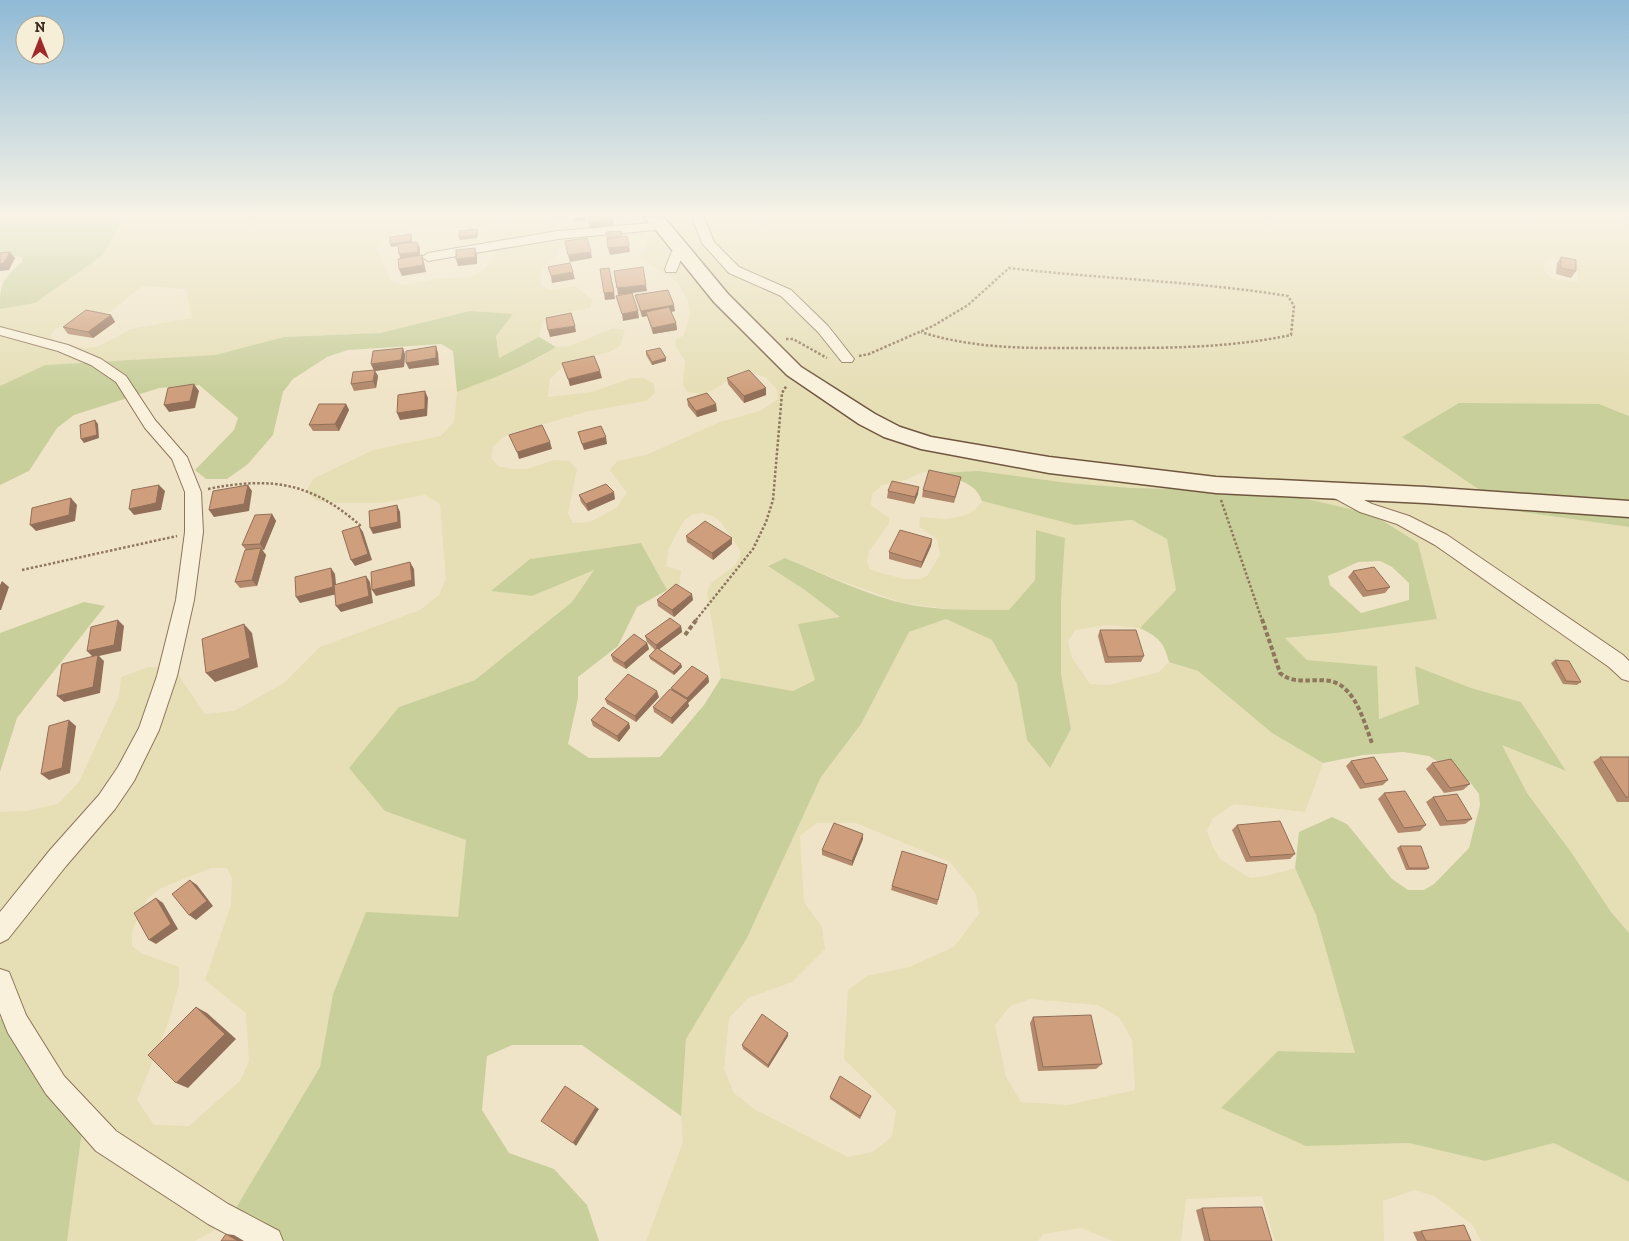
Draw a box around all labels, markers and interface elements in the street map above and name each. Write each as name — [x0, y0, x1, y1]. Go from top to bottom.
north arrow — [15, 15, 65, 65]
text: N — [35, 19, 46, 36]

